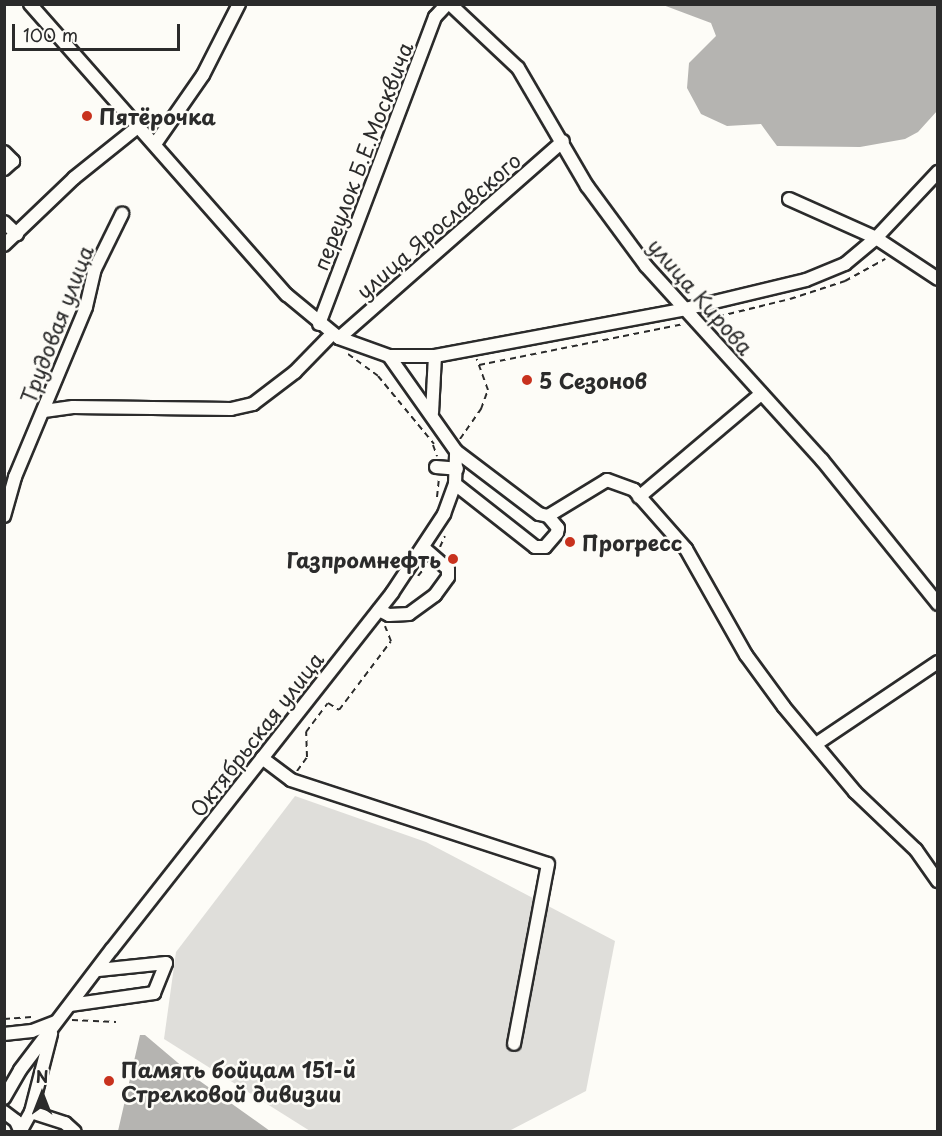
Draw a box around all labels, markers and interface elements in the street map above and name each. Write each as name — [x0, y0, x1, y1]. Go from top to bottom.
scale bar — [15, 12, 183, 50]
text: 100 m — [23, 21, 78, 48]
street label: переулок Б.Е.Москвича — [307, 38, 417, 274]
place label: Пятёрочка — [99, 103, 216, 129]
marker: Пятёрочка — [80, 109, 94, 123]
street label: улица Ярославского — [350, 146, 526, 304]
street label: улица Кирова — [643, 232, 759, 360]
street label: Трудовая улица — [14, 241, 98, 407]
place label: 5 Сезонов — [539, 367, 648, 393]
marker: 5 Сезонов — [520, 373, 534, 387]
place label: Прогресс — [582, 529, 682, 555]
marker: Прогресс — [563, 535, 577, 549]
place label: Газпромнефть — [286, 546, 441, 572]
marker: Газпромнефть — [446, 552, 460, 566]
street label: Октябрьская улица — [183, 646, 329, 822]
place label: Память бойцам 151-й Стрелковой дивизии — [121, 1056, 357, 1106]
north arrow — [12, 1064, 72, 1124]
text: N — [36, 1064, 48, 1088]
marker: Память бойцам 151-й Стрелковой дивизии — [102, 1074, 116, 1088]

